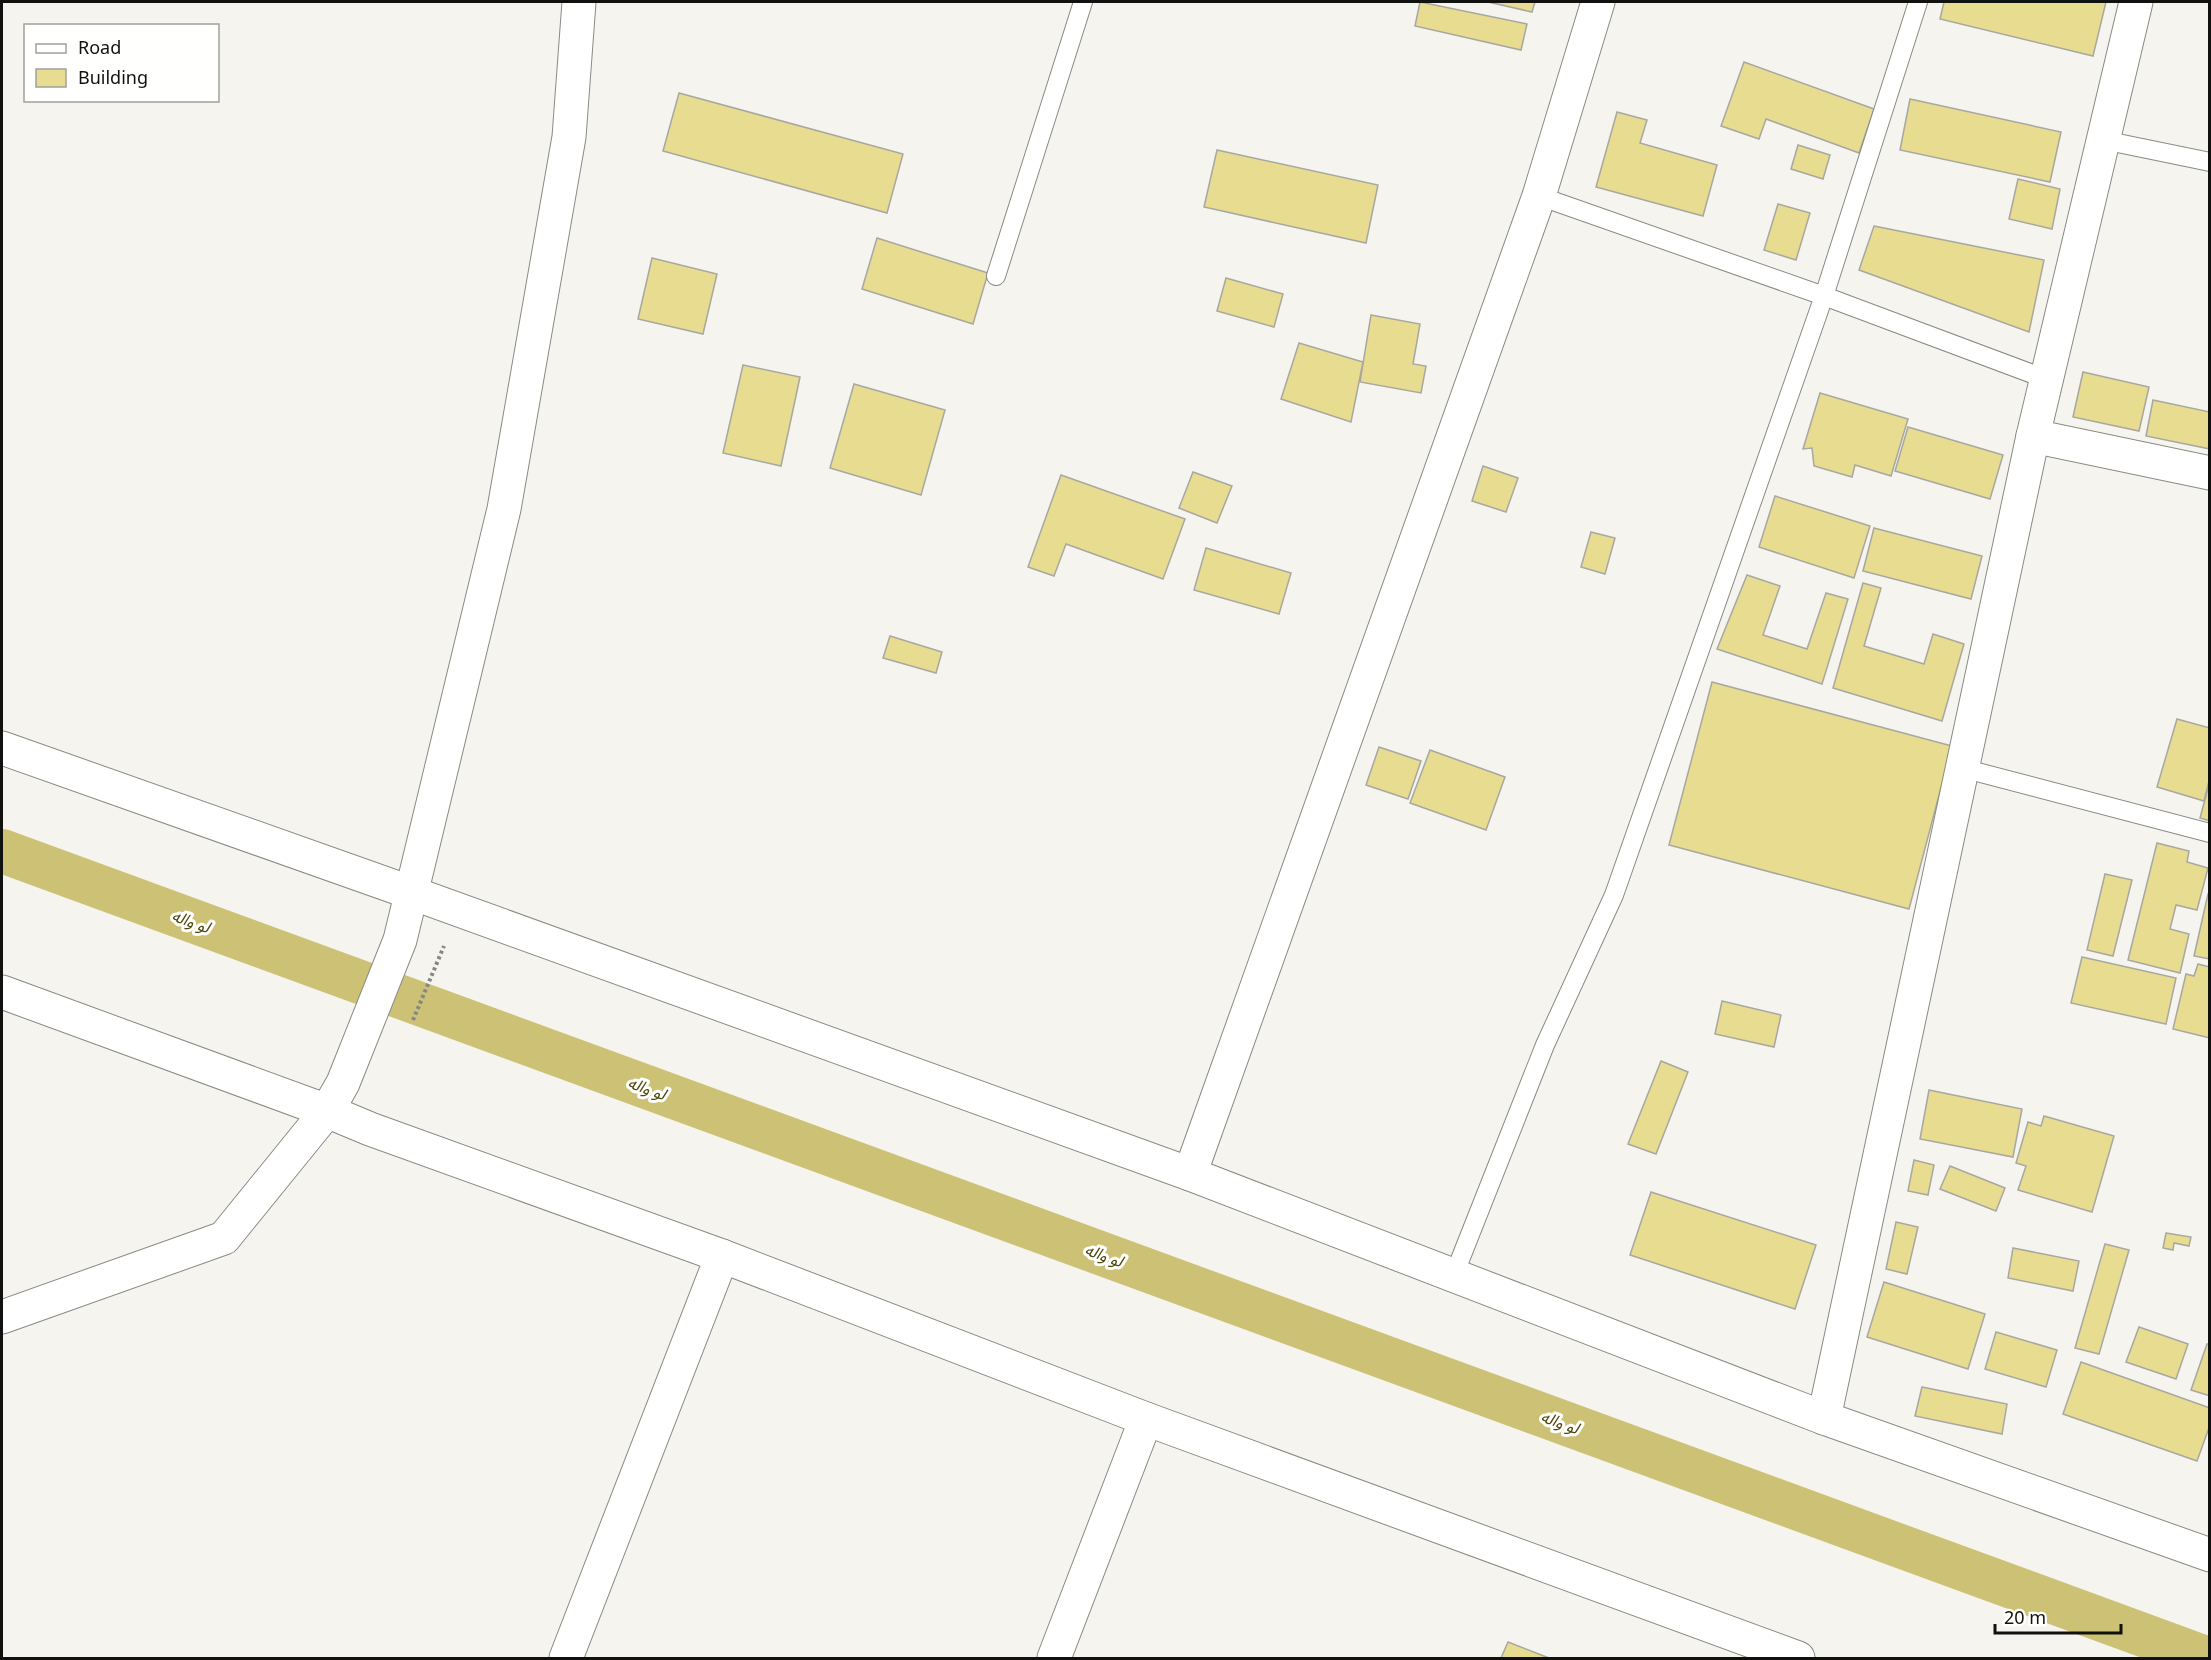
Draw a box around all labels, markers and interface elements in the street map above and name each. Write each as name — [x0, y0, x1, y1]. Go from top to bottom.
legend — [24, 24, 219, 102]
text: Road — [78, 35, 121, 59]
text: Building — [78, 65, 148, 89]
water label: لو واله — [169, 904, 215, 939]
water label: لو واله — [625, 1071, 671, 1106]
water label: لو واله — [1082, 1238, 1128, 1273]
water label: لو واله — [1538, 1405, 1584, 1440]
scale bar — [1995, 1597, 2121, 1635]
text: 20 m — [2004, 1605, 2046, 1629]

